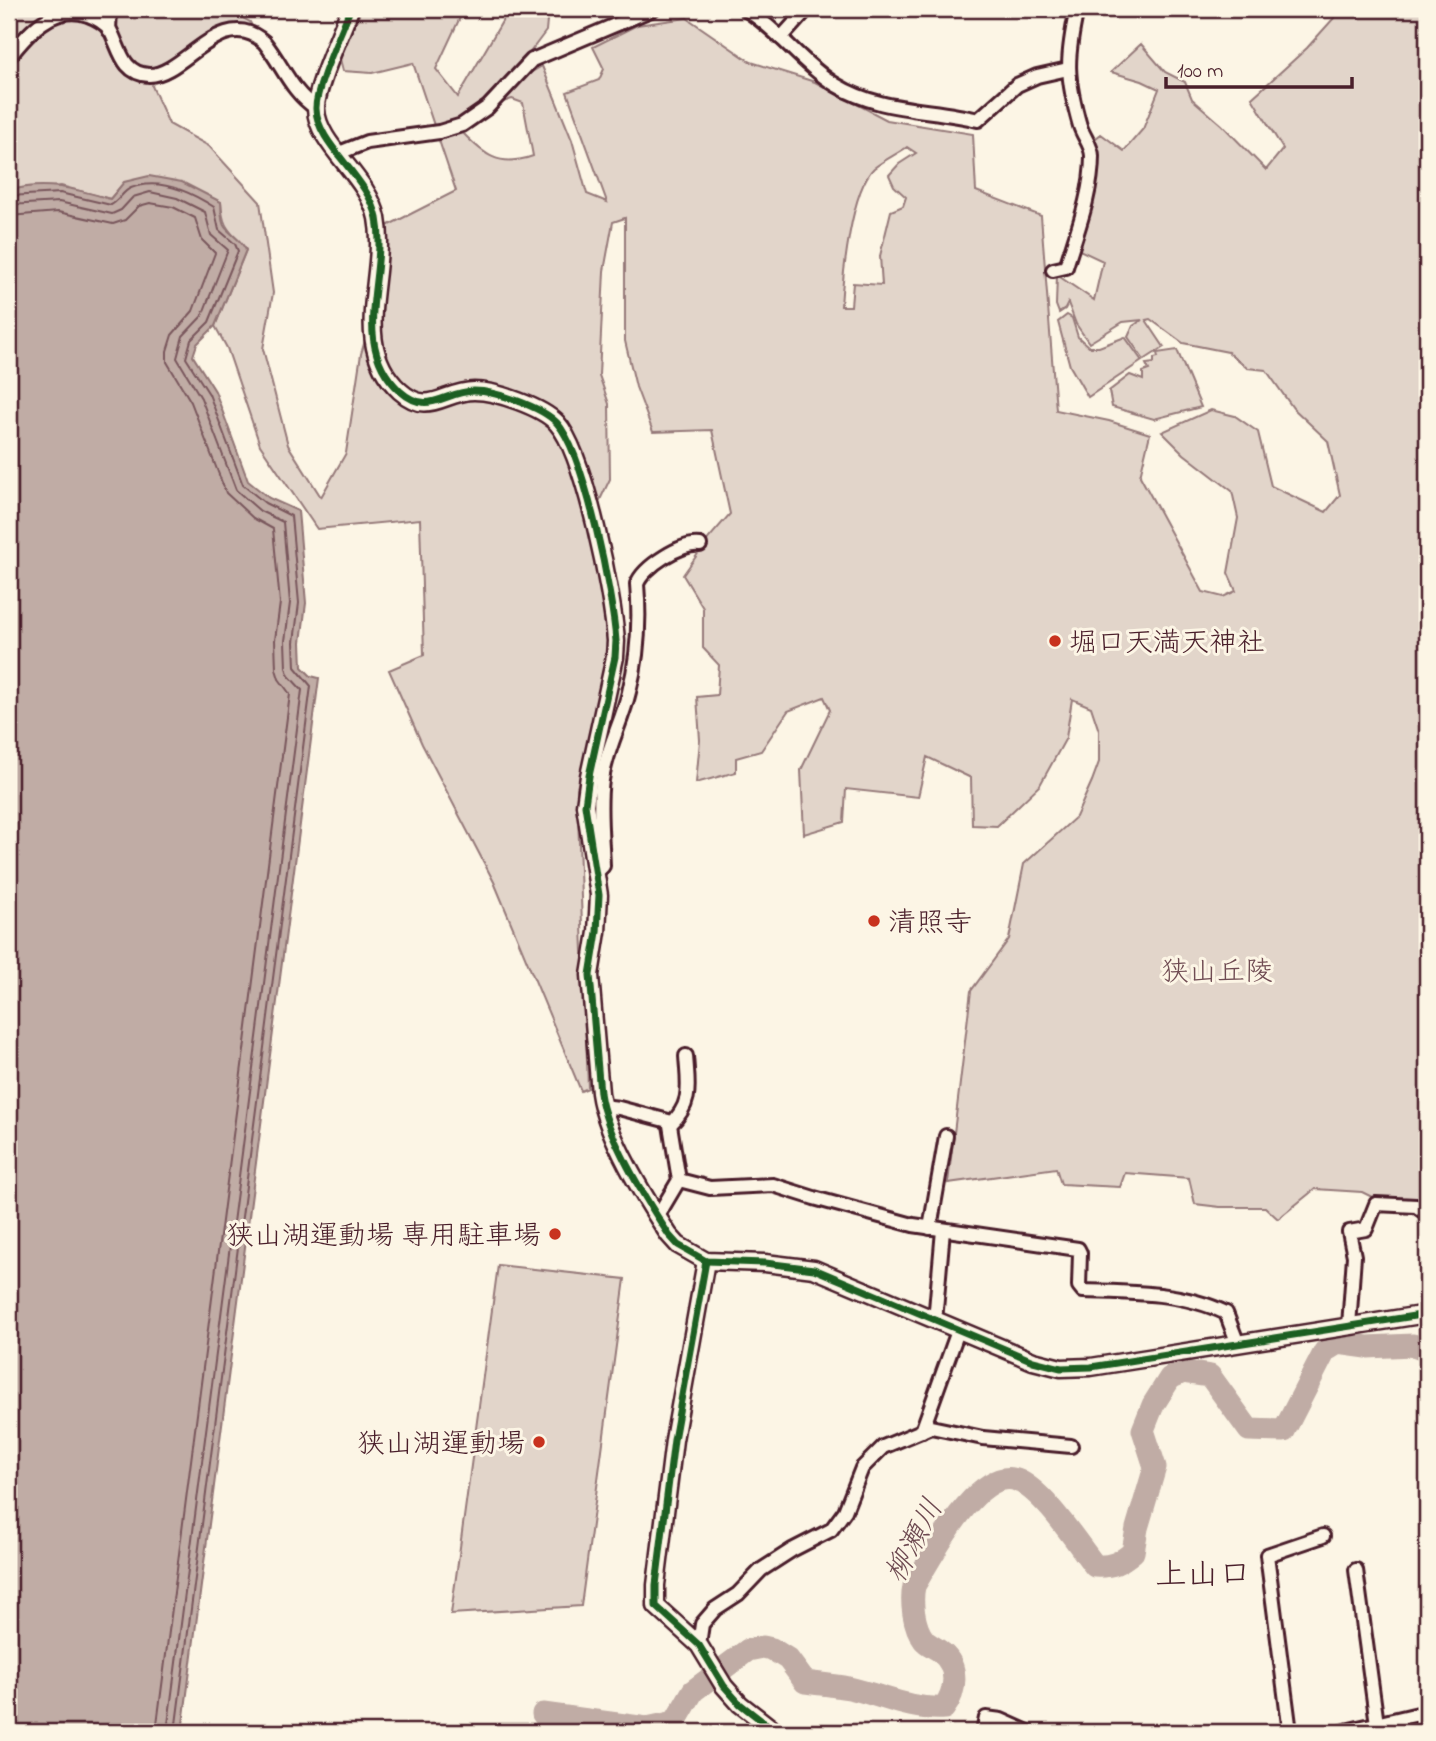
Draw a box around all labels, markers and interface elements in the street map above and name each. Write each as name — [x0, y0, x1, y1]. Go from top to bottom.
scale bar — [1166, 46, 1352, 90]
text: 100 m — [1177, 57, 1223, 87]
place label: 堀口天満天神社 — [1069, 624, 1265, 665]
marker: 堀口天満天神社 — [1047, 633, 1063, 649]
place label: 清照寺 — [888, 904, 972, 945]
marker: 清照寺 — [866, 913, 882, 929]
park label: 狭山丘陵 — [1161, 953, 1273, 994]
place label: 狭山湖運動場 専用駐車場 — [226, 1217, 541, 1258]
marker: 狭山湖運動場 専用駐車場 — [547, 1226, 563, 1242]
place label: 狭山湖運動場 — [357, 1425, 525, 1466]
marker: 狭山湖運動場 — [531, 1434, 547, 1450]
water label: 柳瀬川 — [875, 1491, 956, 1591]
district label: 上山口 — [1155, 1553, 1251, 1600]

